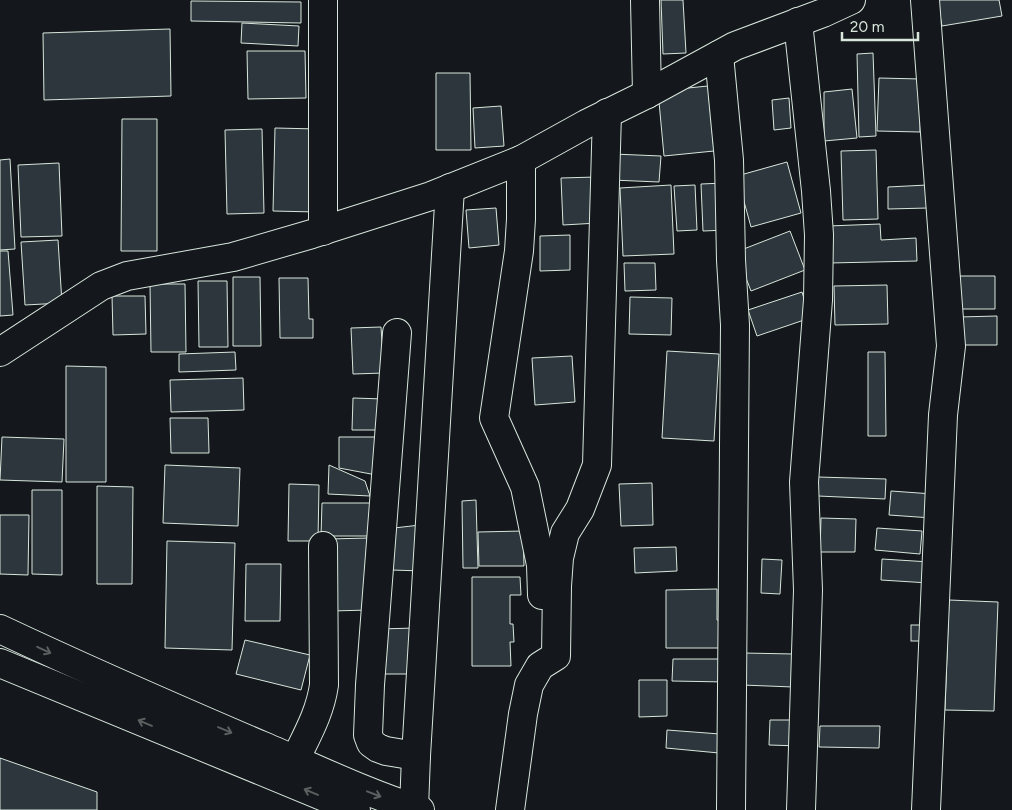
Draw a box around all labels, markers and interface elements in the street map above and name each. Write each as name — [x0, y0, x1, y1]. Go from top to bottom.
scale bar — [842, 10, 918, 42]
text: 20 m — [850, 18, 884, 36]
one-way arrow — [36, 646, 51, 655]
one-way arrow — [138, 718, 153, 727]
one-way arrow — [217, 725, 232, 735]
one-way arrow — [304, 787, 319, 796]
one-way arrow — [367, 790, 382, 799]

